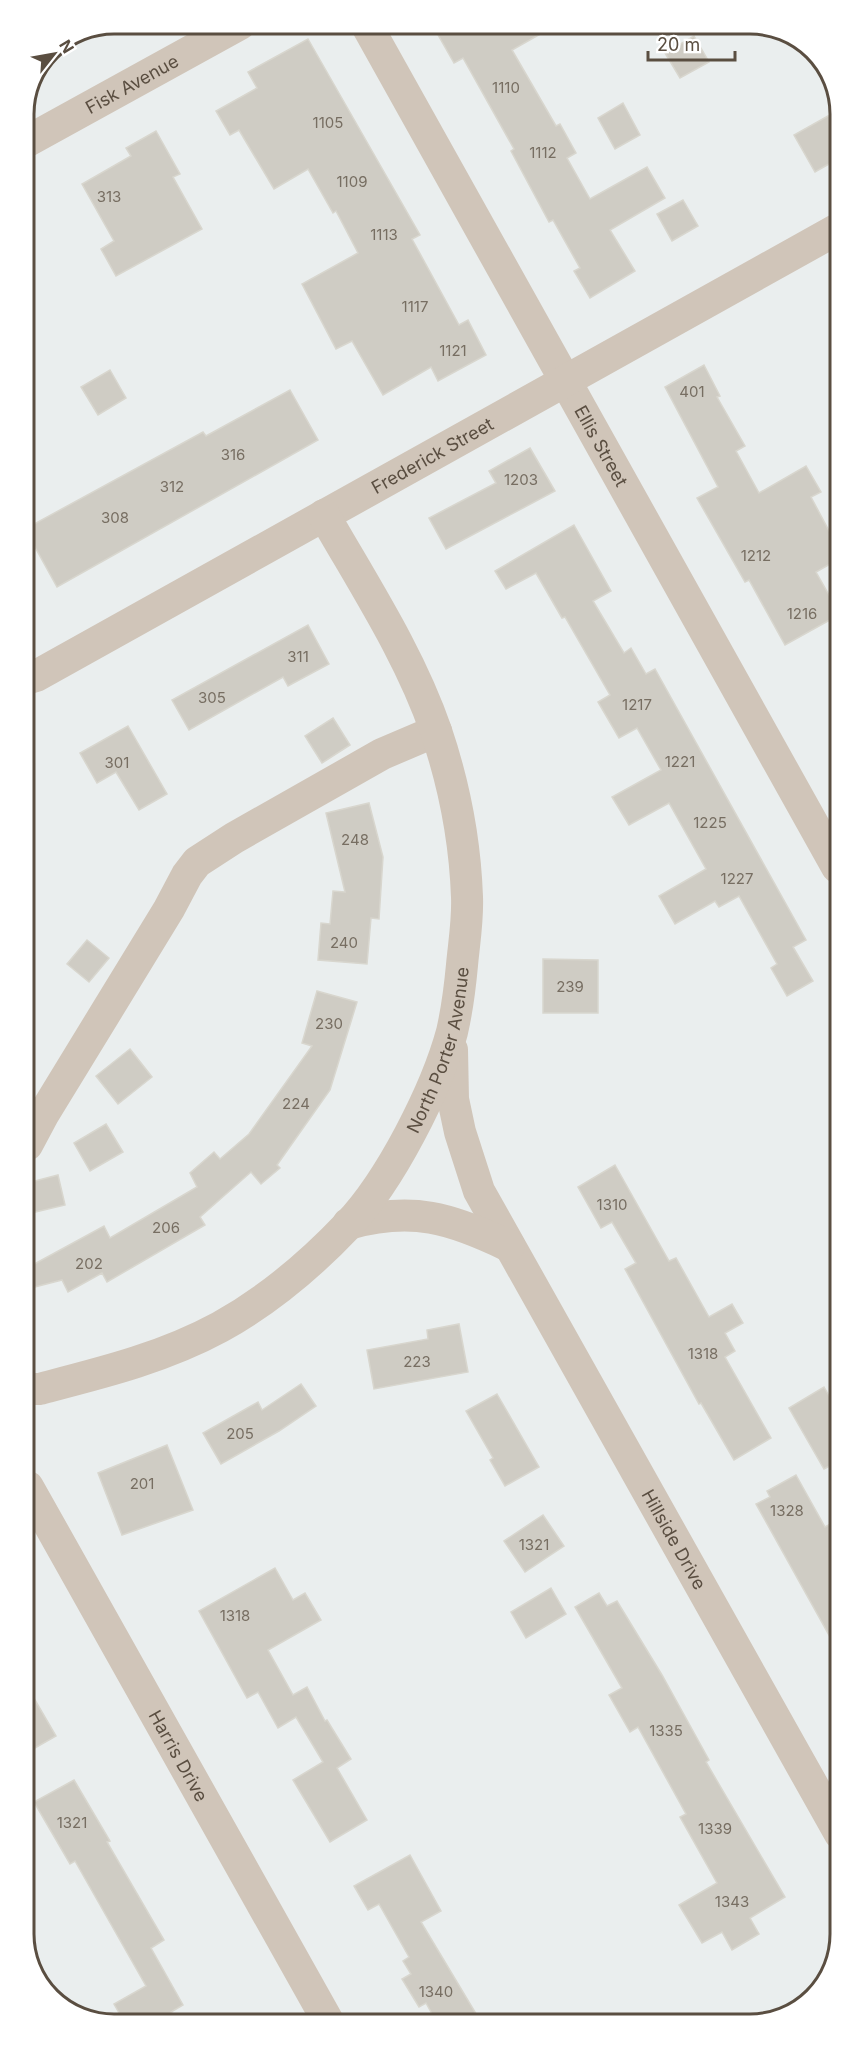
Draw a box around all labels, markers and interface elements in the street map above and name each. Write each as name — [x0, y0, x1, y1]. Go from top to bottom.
north arrow — [24, 24, 84, 84]
scale bar — [648, 24, 735, 62]
text: 20 m — [657, 34, 700, 55]
text: N — [55, 36, 79, 57]
street label: Fisk Avenue — [82, 50, 182, 118]
house number: 1110 — [492, 78, 520, 97]
house number: 1105 — [313, 113, 343, 132]
house number: 1112 — [529, 143, 557, 162]
house number: 1109 — [337, 172, 367, 191]
house number: 313 — [97, 187, 121, 206]
house number: 1113 — [370, 225, 398, 244]
house number: 1117 — [402, 297, 428, 316]
house number: 1121 — [439, 341, 467, 360]
house number: 401 — [679, 382, 705, 401]
street label: Ellis Street — [571, 402, 633, 490]
street label: Frederick Street — [368, 413, 497, 497]
house number: 316 — [221, 445, 245, 464]
house number: 1203 — [504, 470, 538, 489]
house number: 312 — [160, 477, 184, 496]
house number: 308 — [101, 508, 129, 527]
house number: 1212 — [741, 546, 771, 565]
house number: 1216 — [787, 604, 817, 623]
house number: 311 — [287, 647, 309, 666]
house number: 305 — [198, 688, 226, 707]
house number: 1217 — [622, 695, 652, 714]
house number: 1221 — [665, 752, 695, 771]
house number: 301 — [105, 753, 129, 772]
house number: 1225 — [693, 813, 727, 832]
house number: 248 — [341, 830, 369, 849]
house number: 1227 — [721, 869, 753, 888]
house number: 240 — [330, 933, 358, 952]
street label: North Porter Avenue — [402, 966, 472, 1136]
house number: 239 — [556, 977, 584, 996]
house number: 230 — [315, 1014, 343, 1033]
house number: 224 — [282, 1094, 310, 1113]
house number: 1310 — [597, 1195, 627, 1214]
house number: 206 — [152, 1218, 180, 1237]
house number: 202 — [75, 1254, 103, 1273]
house number: 1318 — [688, 1344, 718, 1363]
house number: 223 — [403, 1352, 431, 1371]
house number: 205 — [226, 1424, 254, 1443]
house number: 201 — [130, 1474, 154, 1493]
street label: Hillside Drive — [638, 1485, 711, 1593]
house number: 1328 — [770, 1501, 804, 1520]
house number: 1321 — [519, 1535, 549, 1554]
house number: 1318 — [220, 1606, 250, 1625]
street label: Harris Drive — [145, 1706, 213, 1805]
house number: 1335 — [649, 1721, 683, 1740]
house number: 1321 — [57, 1813, 87, 1832]
house number: 1339 — [698, 1819, 732, 1838]
house number: 1343 — [715, 1892, 749, 1911]
house number: 1340 — [419, 1982, 453, 2001]

